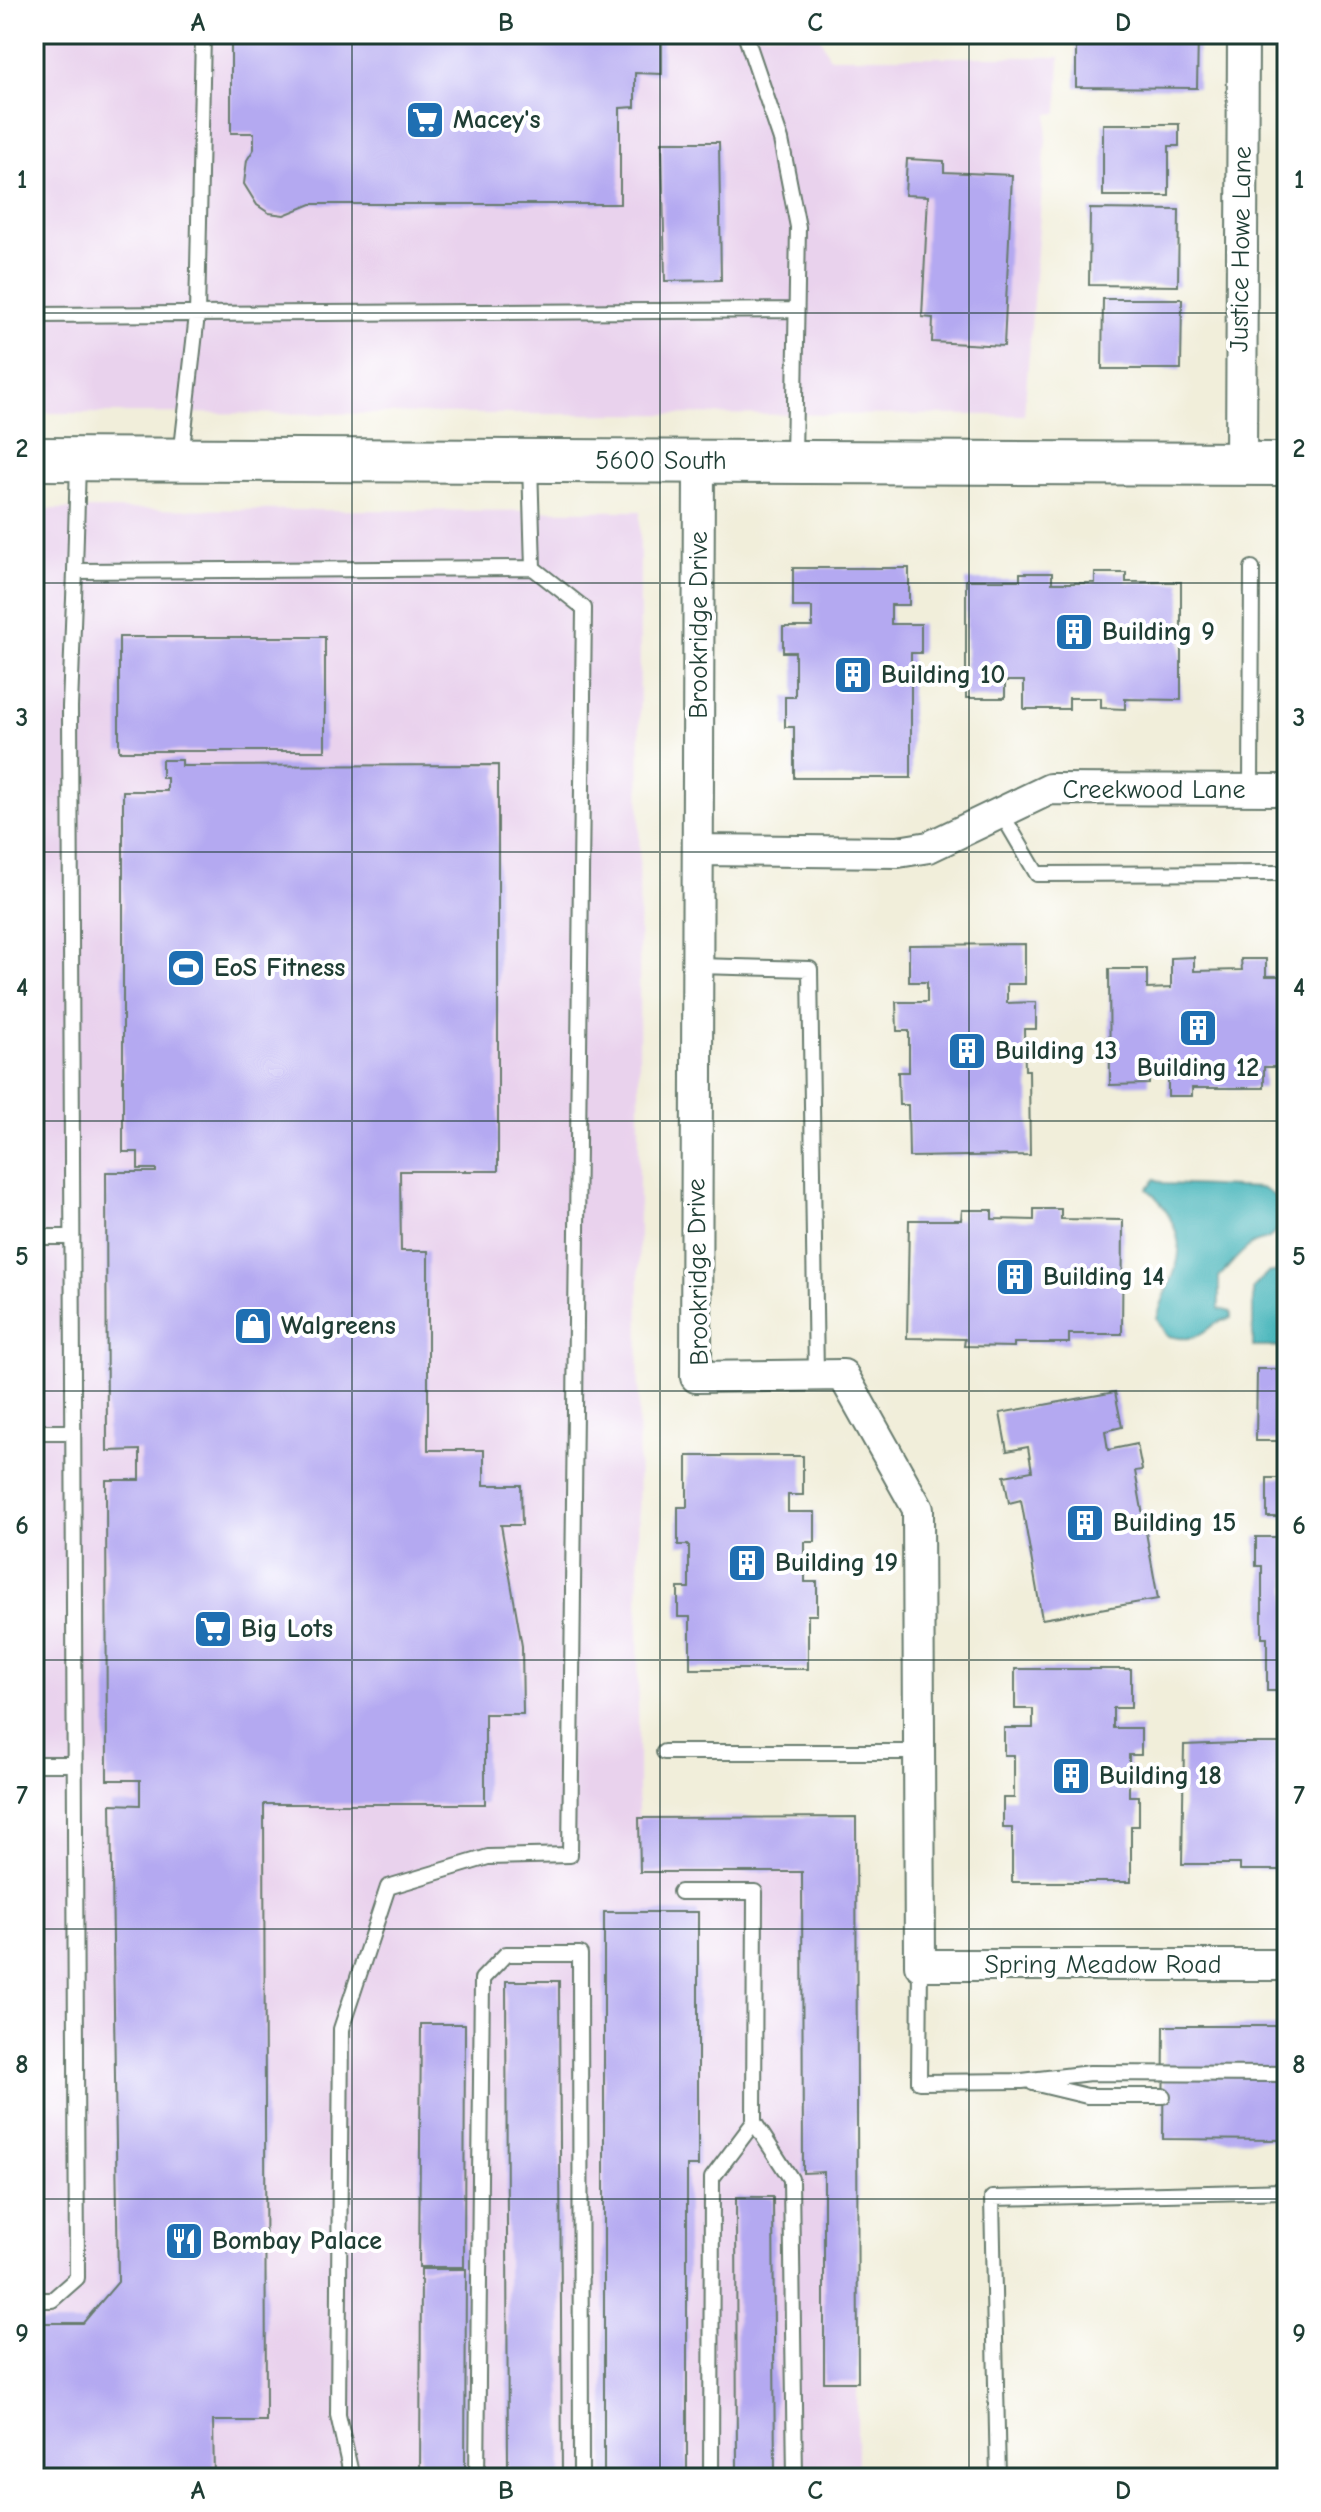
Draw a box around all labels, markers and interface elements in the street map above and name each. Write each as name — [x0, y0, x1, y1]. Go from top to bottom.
text: A — [191, 8, 206, 38]
text: B — [498, 8, 514, 38]
text: C — [807, 8, 823, 38]
text: D — [1115, 8, 1131, 38]
supermarket icon: Macey's — [404, 99, 446, 141]
place label: Macey's — [453, 105, 540, 135]
street label: Justice Howe Lane — [1224, 146, 1258, 352]
text: 1 — [17, 165, 27, 195]
text: 1 — [1294, 165, 1304, 195]
text: 2 — [16, 434, 28, 464]
text: 2 — [1293, 434, 1305, 464]
street label: 5600 South — [595, 446, 727, 476]
street label: Brookridge Drive — [684, 531, 714, 719]
building icon: Building 9 — [1053, 611, 1095, 653]
place label: Building 9 — [1102, 617, 1215, 647]
building icon: Building 10 — [832, 654, 874, 696]
place label: Building 10 — [881, 660, 1005, 690]
text: 3 — [16, 703, 28, 733]
text: 3 — [1293, 703, 1305, 733]
street label: Creekwood Lane — [1063, 775, 1245, 805]
sports icon: EoS Fitness — [165, 947, 207, 989]
place label: EoS Fitness — [214, 953, 345, 983]
text: 4 — [16, 973, 28, 1003]
text: 4 — [1293, 973, 1305, 1003]
building icon: Building 12 — [1177, 1007, 1219, 1049]
building icon: Building 13 — [946, 1030, 988, 1072]
place label: Building 13 — [995, 1036, 1117, 1066]
place label: Building 12 — [1137, 1053, 1259, 1083]
street label: Brookridge Drive — [681, 1178, 715, 1366]
text: 5 — [15, 1242, 29, 1272]
text: 5 — [1292, 1242, 1306, 1272]
building icon: Building 14 — [994, 1256, 1036, 1298]
place label: Building 14 — [1043, 1262, 1164, 1292]
shop icon: Walgreens — [232, 1305, 274, 1347]
place label: Walgreens — [281, 1311, 396, 1341]
building icon: Building 15 — [1064, 1502, 1106, 1544]
place label: Building 15 — [1113, 1508, 1236, 1538]
text: 6 — [15, 1511, 29, 1541]
text: 6 — [1292, 1511, 1306, 1541]
building icon: Building 19 — [726, 1542, 768, 1584]
place label: Building 19 — [775, 1548, 898, 1578]
supermarket icon: Big Lots — [192, 1608, 234, 1650]
place label: Big Lots — [241, 1614, 333, 1644]
building icon: Building 18 — [1050, 1755, 1092, 1797]
place label: Building 18 — [1099, 1761, 1222, 1791]
text: 7 — [16, 1781, 28, 1811]
text: 7 — [1293, 1781, 1305, 1811]
street label: Spring Meadow Road — [984, 1950, 1222, 1980]
text: 8 — [15, 2050, 29, 2080]
text: 8 — [1292, 2050, 1306, 2080]
restaurant icon: Bombay Palace — [163, 2220, 205, 2262]
place label: Bombay Palace — [212, 2226, 382, 2256]
text: 9 — [15, 2319, 29, 2349]
text: 9 — [1292, 2319, 1306, 2349]
text: A — [191, 2476, 206, 2506]
text: B — [498, 2476, 514, 2506]
text: C — [807, 2476, 823, 2506]
text: D — [1115, 2476, 1131, 2506]

